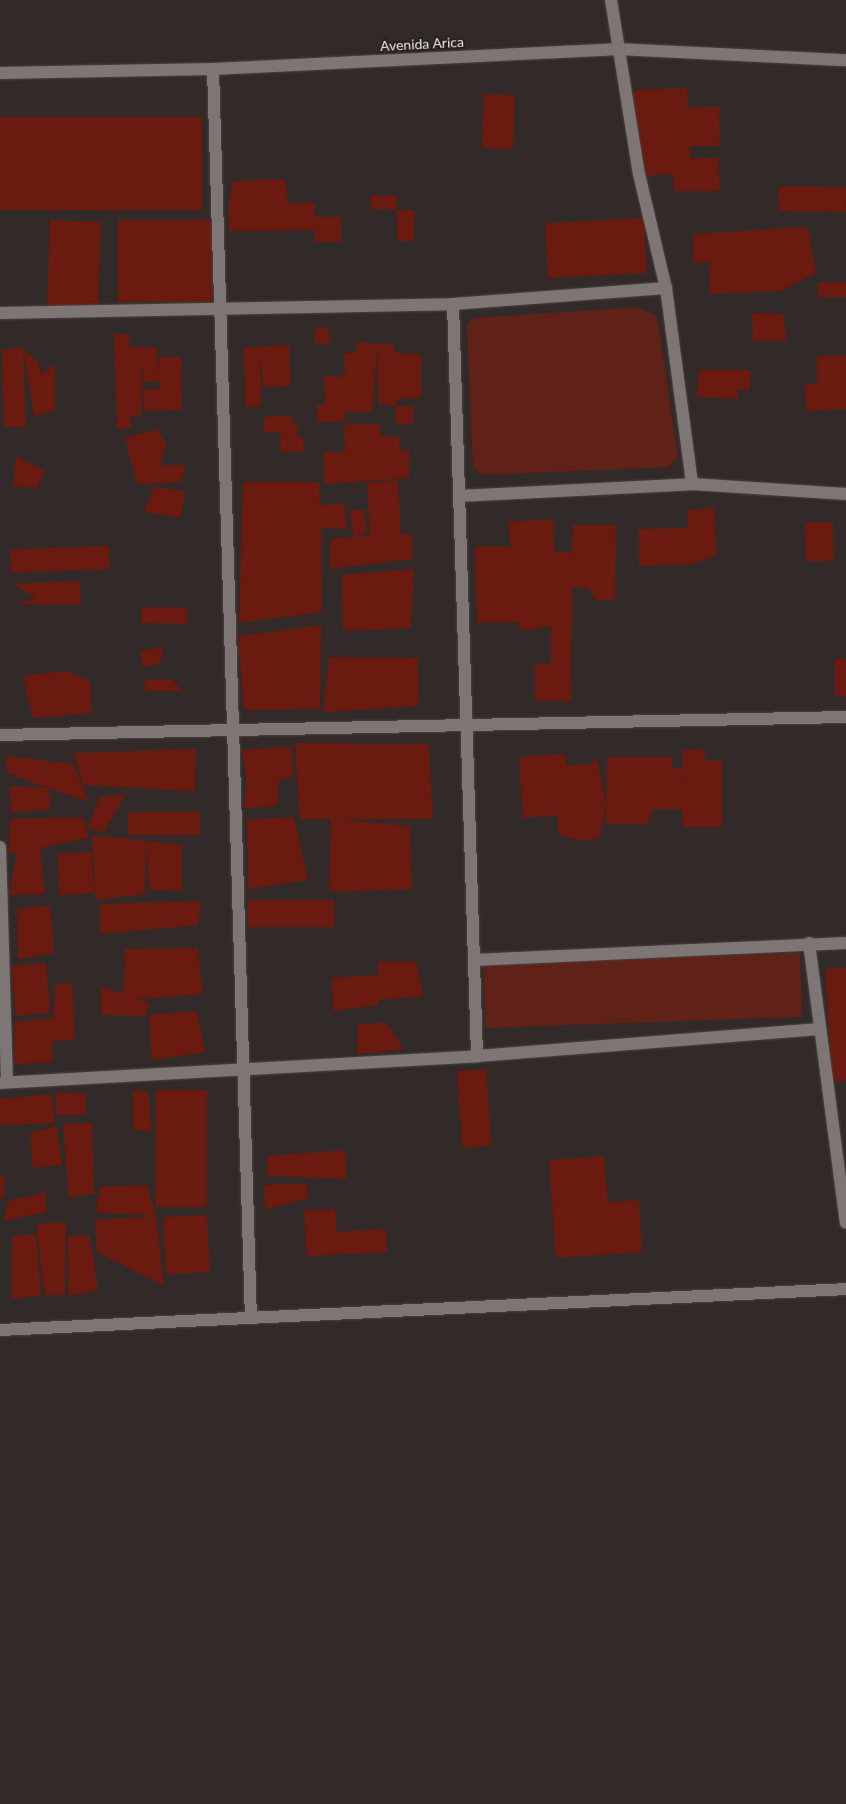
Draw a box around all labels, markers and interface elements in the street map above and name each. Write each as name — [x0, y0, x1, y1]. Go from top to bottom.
street label: Avenida Arica — [379, 33, 465, 55]

